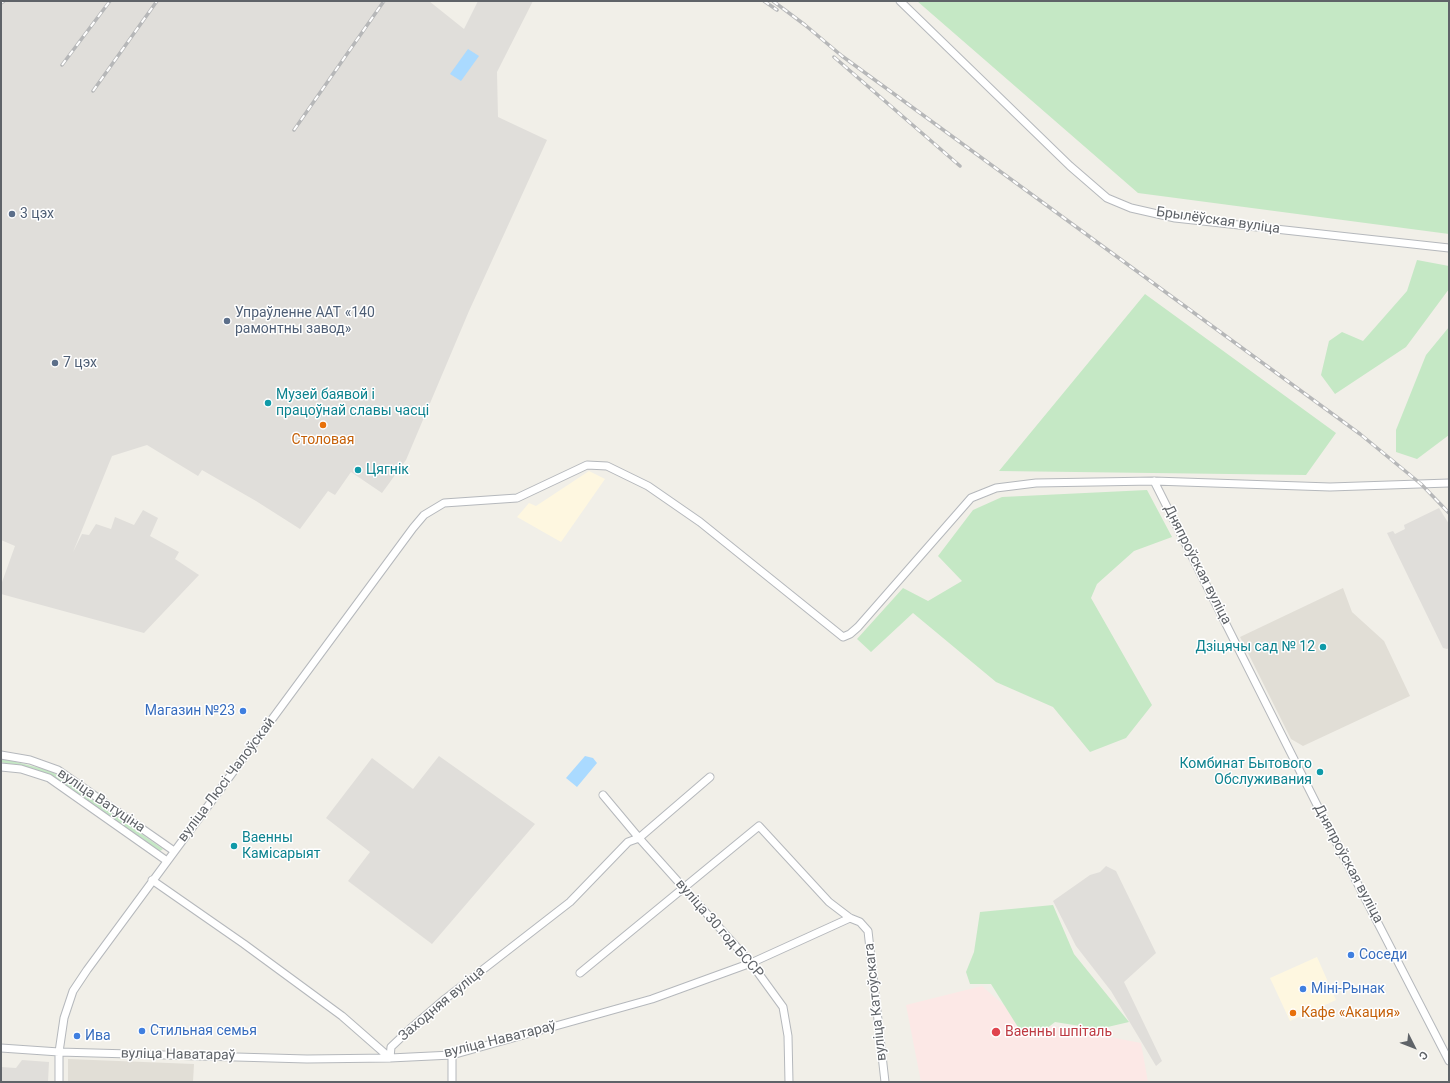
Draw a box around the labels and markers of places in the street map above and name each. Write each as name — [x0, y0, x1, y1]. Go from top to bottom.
place label: 3 цэх — [20, 206, 54, 222]
marker: 3 цэх — [7, 209, 17, 219]
place label: Упраўленне ААТ «140 рамонтны завод» — [235, 305, 375, 338]
marker: Упраўленне ААТ «140 рамонтны завод» — [222, 316, 232, 326]
place label: 7 цэх — [63, 355, 97, 371]
marker: 7 цэх — [50, 358, 60, 368]
place label: Музей баявой і працоўнай славы часці — [276, 387, 429, 420]
marker: Музей баявой і працоўнай славы часці — [263, 398, 273, 408]
marker: Столовая — [318, 420, 328, 430]
place label: Столовая — [292, 432, 354, 448]
place label: Цягнік — [366, 462, 409, 478]
marker: Цягнік — [353, 465, 363, 475]
place label: Дзіцячы сад № 12 — [1195, 639, 1315, 655]
marker: Дзіцячы сад № 12 — [1318, 642, 1328, 652]
place label: Магазин №23 — [145, 703, 235, 719]
marker: Магазин №23 — [238, 706, 248, 716]
place label: Комбинат Бытового Обслуживания — [1179, 756, 1312, 788]
marker: Комбинат Бытового Обслуживания — [1315, 767, 1325, 777]
place label: Ваенны Камісарыят — [242, 830, 320, 862]
marker: Ваенны Камісарыят — [229, 841, 239, 851]
place label: Соседи — [1359, 947, 1407, 963]
marker: Соседи — [1346, 950, 1356, 960]
place label: Міні-Рынак — [1311, 981, 1385, 997]
marker: Міні-Рынак — [1298, 984, 1308, 994]
place label: Кафе «Акация» — [1301, 1005, 1400, 1021]
marker: Кафе «Акация» — [1288, 1008, 1298, 1018]
place label: Стильная семья — [150, 1023, 257, 1039]
place label: Ваенны шпіталь — [1005, 1024, 1112, 1040]
marker: Стильная семья — [137, 1026, 147, 1036]
marker: Ваенны шпіталь — [990, 1026, 1002, 1038]
place label: Ива — [85, 1028, 111, 1044]
marker: Ива — [72, 1031, 82, 1041]

